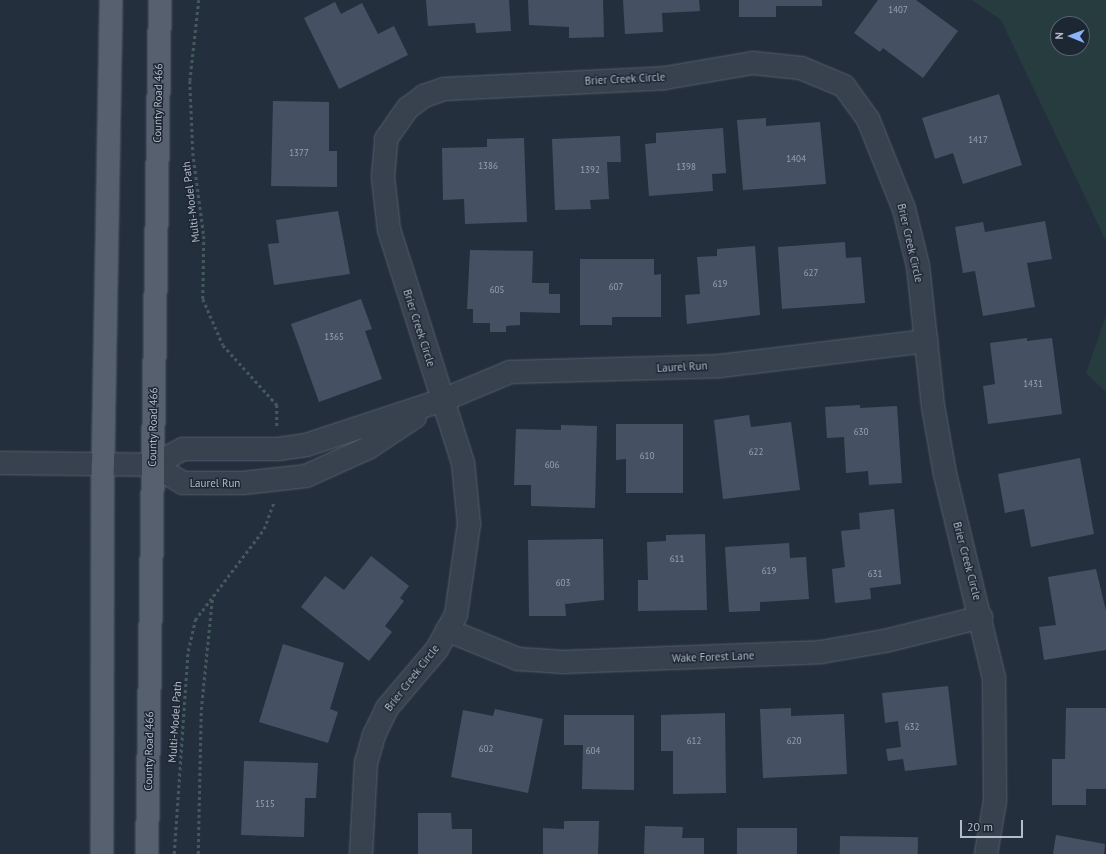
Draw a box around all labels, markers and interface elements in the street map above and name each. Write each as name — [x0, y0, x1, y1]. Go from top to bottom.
house number: 1407 — [888, 5, 908, 15]
north arrow — [1050, 16, 1090, 56]
text: N — [1052, 32, 1066, 40]
street label: County Road 466 — [151, 63, 165, 143]
street label: Brier Creek Circle — [584, 70, 666, 88]
house number: 1417 — [968, 135, 988, 145]
house number: 1377 — [289, 148, 309, 158]
house number: 1404 — [786, 154, 806, 164]
street label: Multi-Model Path — [179, 161, 203, 243]
house number: 1386 — [478, 161, 498, 171]
house number: 1398 — [676, 162, 696, 172]
house number: 1392 — [580, 165, 600, 175]
street label: Brier Creek Circle — [894, 202, 926, 284]
house number: 627 — [804, 268, 818, 278]
house number: 619 — [713, 279, 727, 289]
house number: 607 — [609, 282, 623, 292]
house number: 605 — [490, 285, 504, 295]
street label: Brier Creek Circle — [400, 287, 438, 369]
house number: 1365 — [324, 332, 344, 342]
street label: Laurel Run — [656, 359, 708, 375]
house number: 1431 — [1023, 379, 1043, 389]
street label: County Road 466 — [146, 387, 160, 467]
house number: 630 — [854, 427, 868, 437]
house number: 622 — [749, 447, 763, 457]
house number: 610 — [640, 451, 654, 461]
house number: 606 — [545, 460, 559, 470]
street label: Laurel Run — [190, 476, 240, 490]
street label: Brier Creek Circle — [950, 520, 984, 602]
house number: 611 — [670, 554, 684, 564]
house number: 619 — [762, 566, 776, 576]
house number: 631 — [868, 569, 882, 579]
house number: 603 — [556, 578, 570, 588]
street label: Brier Creek Circle — [382, 642, 442, 714]
street label: Wake Forest Lane — [672, 649, 754, 665]
street label: Multi-Model Path — [166, 681, 184, 763]
street label: County Road 466 — [142, 711, 156, 791]
house number: 632 — [905, 722, 919, 732]
house number: 612 — [687, 736, 701, 746]
house number: 620 — [787, 736, 801, 746]
house number: 602 — [479, 744, 493, 754]
house number: 604 — [586, 746, 600, 756]
house number: 1515 — [255, 799, 275, 809]
scale bar — [962, 812, 1025, 838]
text: 20 m — [967, 819, 993, 834]

